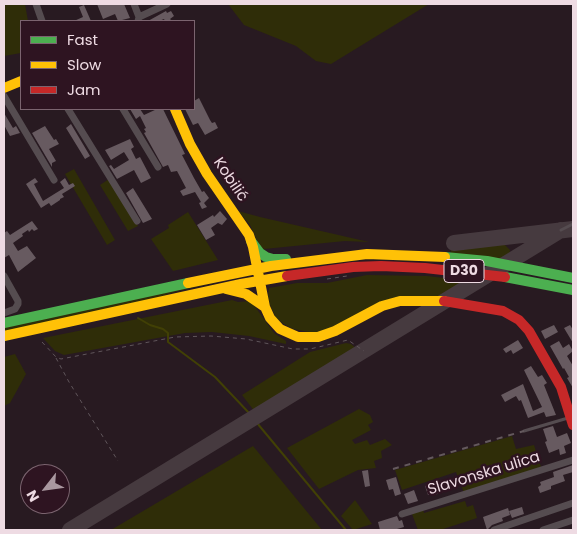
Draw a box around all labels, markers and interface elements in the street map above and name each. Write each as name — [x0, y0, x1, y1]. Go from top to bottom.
legend — [20, 20, 195, 110]
text: Fast — [67, 29, 98, 50]
text: Slow — [67, 54, 101, 75]
text: Jam — [67, 79, 101, 100]
street label: Kobilić — [209, 155, 251, 205]
road number: D30 — [444, 260, 484, 282]
street label: Slavonska ulica — [426, 448, 542, 500]
north arrow — [20, 464, 70, 514]
text: N — [22, 486, 44, 506]

